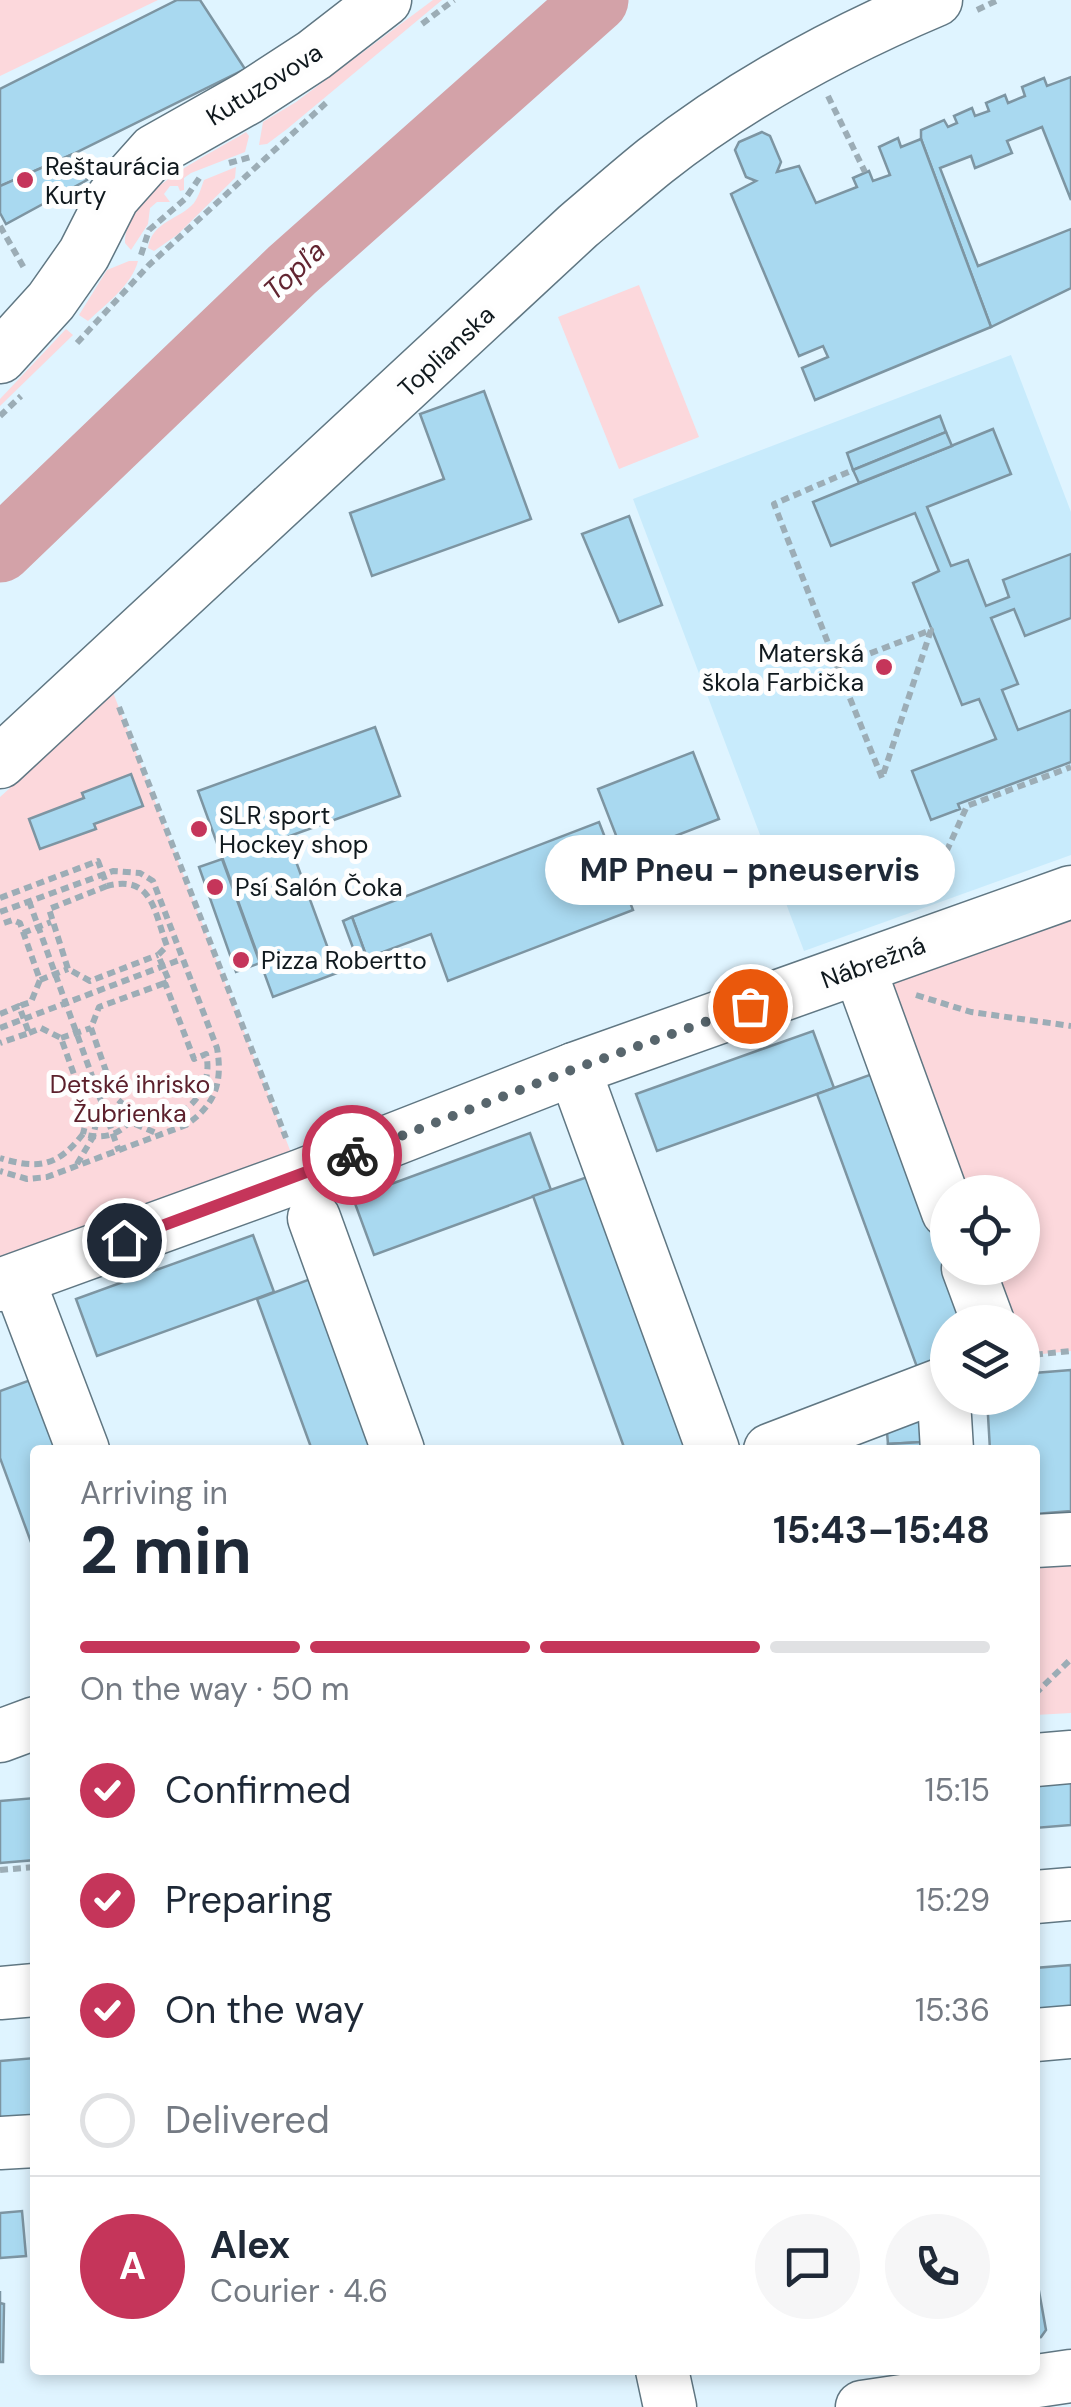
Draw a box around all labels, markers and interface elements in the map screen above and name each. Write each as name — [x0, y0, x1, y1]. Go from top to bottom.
street label: Kutuzovova — [200, 36, 329, 133]
place label: Reštaurácia Kurty — [45, 150, 180, 212]
marker: Reštaurácia Kurty — [14, 169, 36, 191]
water label: Topľa — [255, 232, 333, 308]
street label: Toplianska — [391, 298, 502, 405]
place label: Materská škola Farbička — [702, 637, 864, 699]
marker: Materská škola Farbička — [873, 656, 895, 678]
place label: SLR sport Hockey shop — [219, 799, 369, 861]
marker: SLR sport Hockey shop — [188, 818, 210, 840]
callout: MP Pneu - pneuservis — [545, 836, 955, 906]
text: MP Pneu - pneuservis — [580, 849, 920, 891]
place label: Psí Salón Čoka — [235, 871, 403, 904]
marker: Psí Salón Čoka — [204, 876, 226, 898]
street label: Nábrežná — [816, 928, 930, 997]
place label: Pizza Robertto — [261, 944, 427, 977]
marker: Pizza Robertto — [230, 949, 252, 971]
pin — [708, 964, 793, 1049]
icon: bag — [723, 979, 778, 1034]
park label: Detské ihrisko Žubrienka — [50, 1068, 210, 1130]
courier — [302, 1105, 402, 1205]
icon: bike — [325, 1128, 380, 1183]
map controls — [930, 1175, 1040, 1415]
button: locate — [930, 1175, 1040, 1285]
pin — [82, 1198, 167, 1283]
icon: home — [97, 1213, 152, 1268]
button: layers — [930, 1305, 1040, 1415]
text: Arriving in — [80, 1472, 228, 1514]
text: 15:43–15:48 — [773, 1505, 990, 1555]
text: 2 min — [80, 1509, 252, 1593]
text: On the way · 50 m — [80, 1668, 350, 1710]
icon: check — [80, 1763, 135, 1818]
text: Confirmed — [165, 1765, 351, 1815]
text: 15:15 — [925, 1769, 990, 1811]
icon: check — [80, 1873, 135, 1928]
text: Preparing — [165, 1875, 333, 1925]
text: 15:29 — [916, 1879, 990, 1921]
icon: check — [80, 1983, 135, 2038]
text: On the way — [165, 1985, 364, 2035]
text: 15:36 — [915, 1989, 990, 2031]
text: Delivered — [165, 2095, 330, 2145]
button: chat — [755, 2214, 860, 2319]
button: phone — [885, 2214, 990, 2319]
text: Alex — [210, 2220, 290, 2270]
text: A — [119, 2241, 146, 2291]
text: Courier · 4.6 — [210, 2270, 388, 2312]

